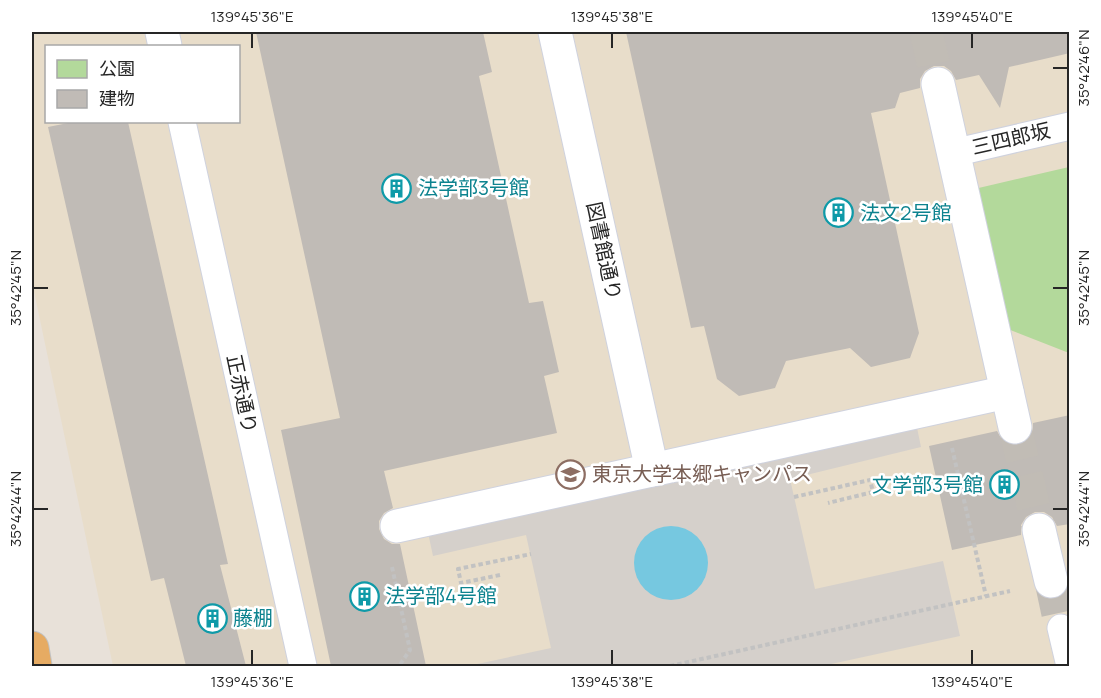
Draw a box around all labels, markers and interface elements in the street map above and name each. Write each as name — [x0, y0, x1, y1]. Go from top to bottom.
text: 139°45'36"E — [211, 6, 293, 27]
text: 139°45'38"E — [571, 6, 653, 27]
text: 139°45'40"E — [931, 6, 1013, 27]
text: 35°42'46"N — [1073, 30, 1094, 106]
legend — [45, 45, 240, 123]
text: 公園 — [99, 56, 135, 80]
text: 建物 — [99, 86, 135, 110]
street label: 三四郎坂 — [969, 116, 1053, 161]
building icon: 法学部3号館 — [381, 172, 413, 204]
place label: 法学部3号館 — [418, 174, 529, 201]
building icon: 法文2号館 — [823, 197, 855, 229]
street label: 図書館通り — [581, 199, 628, 303]
place label: 法文2号館 — [860, 199, 951, 226]
text: 35°42'45"N — [5, 250, 26, 326]
text: 35°42'45"N — [1073, 250, 1094, 326]
street label: 正赤通り — [221, 352, 264, 436]
school or university icon: 東京大学本郷キャンパス — [555, 458, 587, 490]
place label: 東京大学本郷キャンパス — [592, 460, 812, 487]
building icon: 文学部3号館 — [988, 469, 1020, 501]
text: 35°42'44"N — [5, 471, 26, 547]
place label: 文学部3号館 — [872, 471, 983, 498]
text: 35°42'44"N — [1073, 471, 1094, 547]
building icon: 法学部4号館 — [348, 580, 380, 612]
place label: 法学部4号館 — [385, 582, 497, 609]
building icon: 藤棚 — [196, 602, 228, 634]
place label: 藤棚 — [233, 604, 273, 631]
text: 139°45'36"E — [211, 671, 293, 692]
text: 139°45'38"E — [571, 671, 653, 692]
text: 139°45'40"E — [931, 671, 1013, 692]

